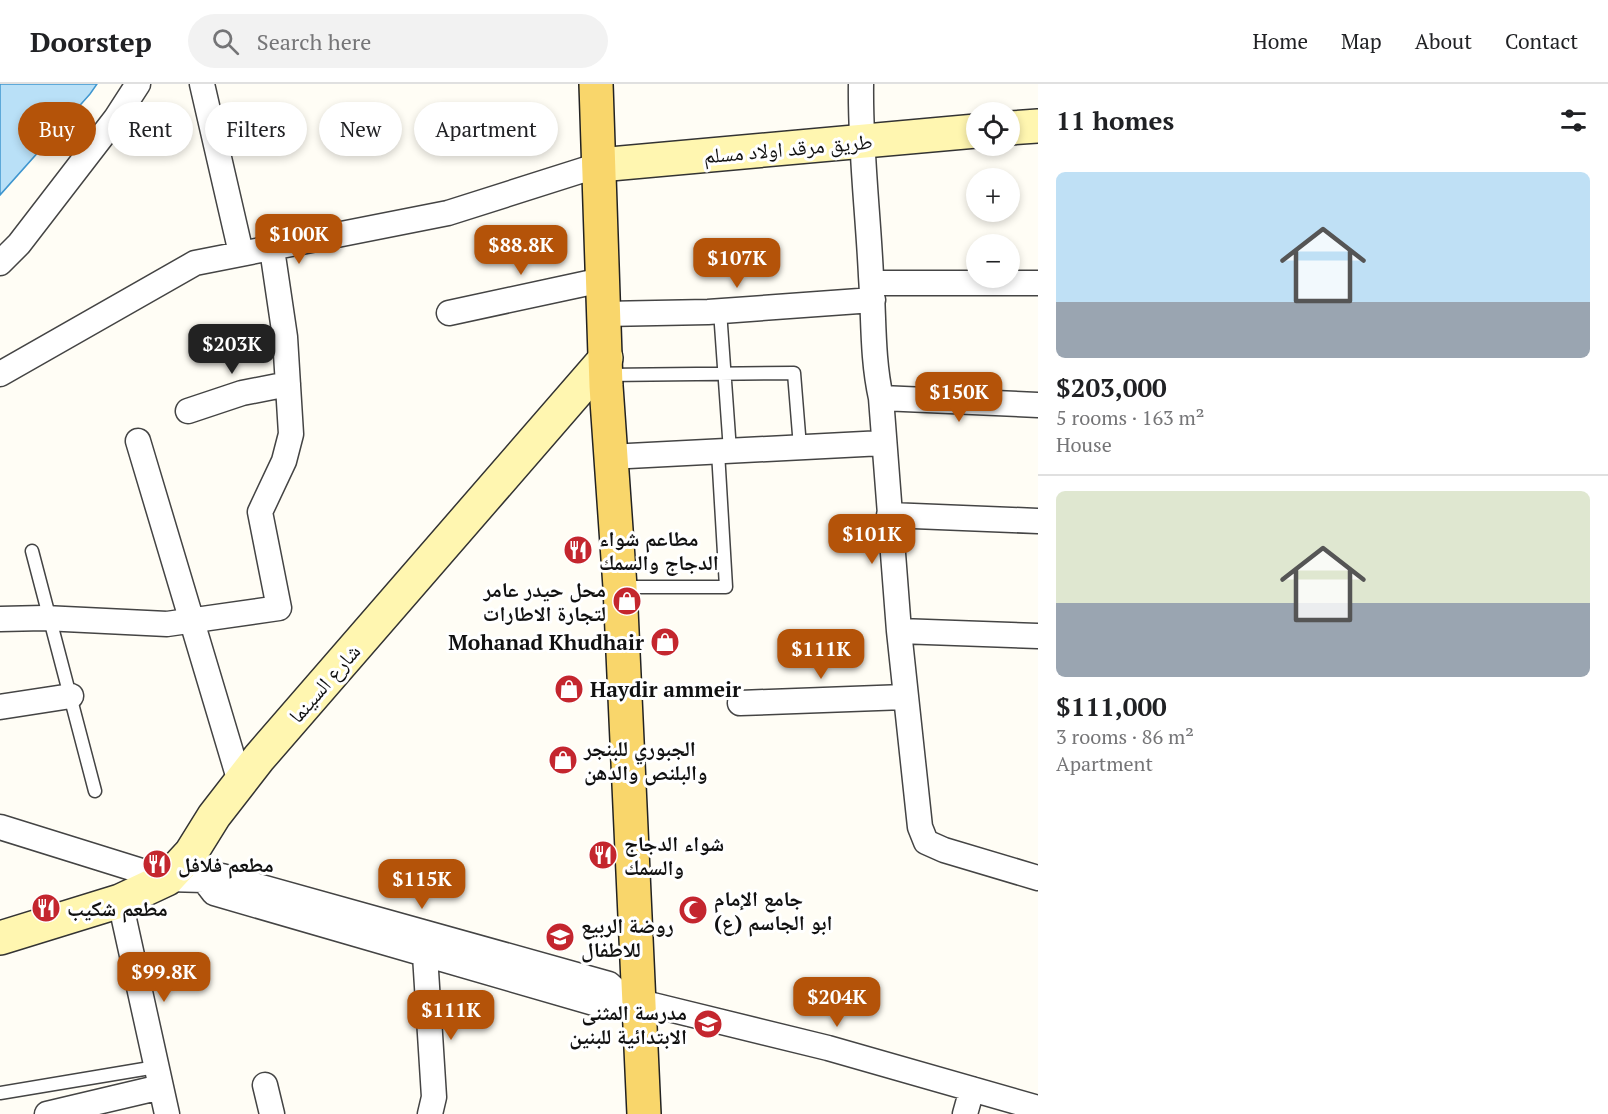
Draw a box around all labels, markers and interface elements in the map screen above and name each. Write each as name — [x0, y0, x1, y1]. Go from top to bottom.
search box — [188, 14, 608, 68]
text: Doorstep — [30, 23, 152, 60]
icon: search — [209, 25, 242, 58]
text: Search here — [257, 27, 371, 56]
text: Home — [1252, 27, 1308, 55]
text: Map — [1341, 27, 1382, 55]
text: About — [1415, 27, 1472, 55]
text: Contact — [1505, 27, 1578, 55]
chip: Buy — [18, 102, 96, 156]
chip: Rent — [108, 102, 193, 156]
chip: Filters — [205, 102, 307, 156]
chip: New — [319, 102, 402, 156]
chip: Apartment — [414, 102, 558, 156]
map controls — [966, 102, 1020, 288]
button: locate — [966, 102, 1020, 156]
text: 11 homes — [1056, 103, 1174, 137]
icon: filters — [1557, 104, 1590, 137]
street label: طريق مرقد اولاد مسلم — [702, 127, 874, 170]
button: + — [966, 168, 1020, 222]
icon: home — [1269, 211, 1377, 319]
pin: $100K — [257, 214, 341, 265]
text: $100K — [269, 220, 329, 247]
pin: $88.8K — [472, 225, 570, 276]
text: $88.8K — [488, 231, 554, 258]
button: − — [966, 234, 1020, 288]
pin: $107K — [695, 238, 779, 289]
text: $107K — [707, 244, 767, 271]
pin: $203K — [190, 324, 274, 375]
text: $203K — [202, 330, 262, 357]
text: $203,000 — [1056, 370, 1167, 404]
pin: $150K — [917, 372, 1001, 423]
text: $150K — [929, 378, 989, 405]
text: 5 rooms · 163 m² — [1056, 404, 1204, 431]
text: House — [1056, 431, 1112, 458]
pin: $101K — [830, 514, 914, 565]
text: $101K — [842, 520, 902, 547]
place label: مطاعم شواء الدجاج والسمك — [599, 524, 719, 576]
icon: home — [1269, 530, 1377, 638]
restaurant icon: مطاعم شواء الدجاج والسمك — [562, 534, 594, 566]
place label: محل حيدر عامر لتجارة الاطارات — [483, 575, 606, 627]
shop icon: محل حيدر عامر لتجارة الاطارات — [611, 585, 643, 617]
shop icon: Mohanad Khudhair — [649, 626, 681, 658]
place label: Mohanad Khudhair — [448, 628, 644, 656]
pin: $111K — [779, 629, 863, 680]
text: $111K — [791, 635, 851, 662]
street label: شارع السينما — [282, 638, 366, 728]
shop icon: Haydir ammeir — [553, 673, 585, 705]
place label: Haydir ammeir — [590, 675, 741, 703]
text: $111,000 — [1056, 689, 1167, 723]
text: 3 rooms · 86 m² — [1056, 723, 1194, 750]
place label: الجبوري للبنجر والبلنص والدهن — [583, 734, 708, 786]
shop icon: الجبوري للبنجر والبلنص والدهن — [547, 744, 579, 776]
text: Apartment — [1056, 750, 1153, 777]
place label: شواء الدجاج والسمك — [624, 829, 724, 881]
restaurant icon: شواء الدجاج والسمك — [587, 839, 619, 871]
restaurant icon: مطعم فلافل — [141, 848, 173, 880]
place label: مطعم فلافل — [178, 850, 274, 879]
pin: $115K — [380, 859, 464, 910]
text: $115K — [392, 865, 452, 892]
place label: جامع الإمام ابو الجاسم (ع) — [714, 884, 832, 937]
restaurant icon: مطعم شكيب — [30, 892, 62, 924]
place label: مطعم شكيب — [67, 894, 168, 923]
mosque icon: جامع الإمام ابو الجاسم (ع) — [677, 894, 709, 926]
place label: روضة الربيع للاطفال — [581, 911, 674, 963]
school or university icon: روضة الربيع للاطفال — [544, 921, 576, 953]
pin: $99.8K — [115, 952, 213, 1003]
text: $99.8K — [131, 958, 197, 985]
pin: $204K — [795, 977, 879, 1028]
text: $204K — [807, 983, 867, 1010]
pin: $111K — [409, 990, 493, 1041]
text: $111K — [421, 996, 481, 1023]
place label: مدرسة المثنى الابتدائية للبنين — [569, 998, 687, 1050]
school or university icon: مدرسة المثنى الابتدائية للبنين — [692, 1008, 724, 1040]

